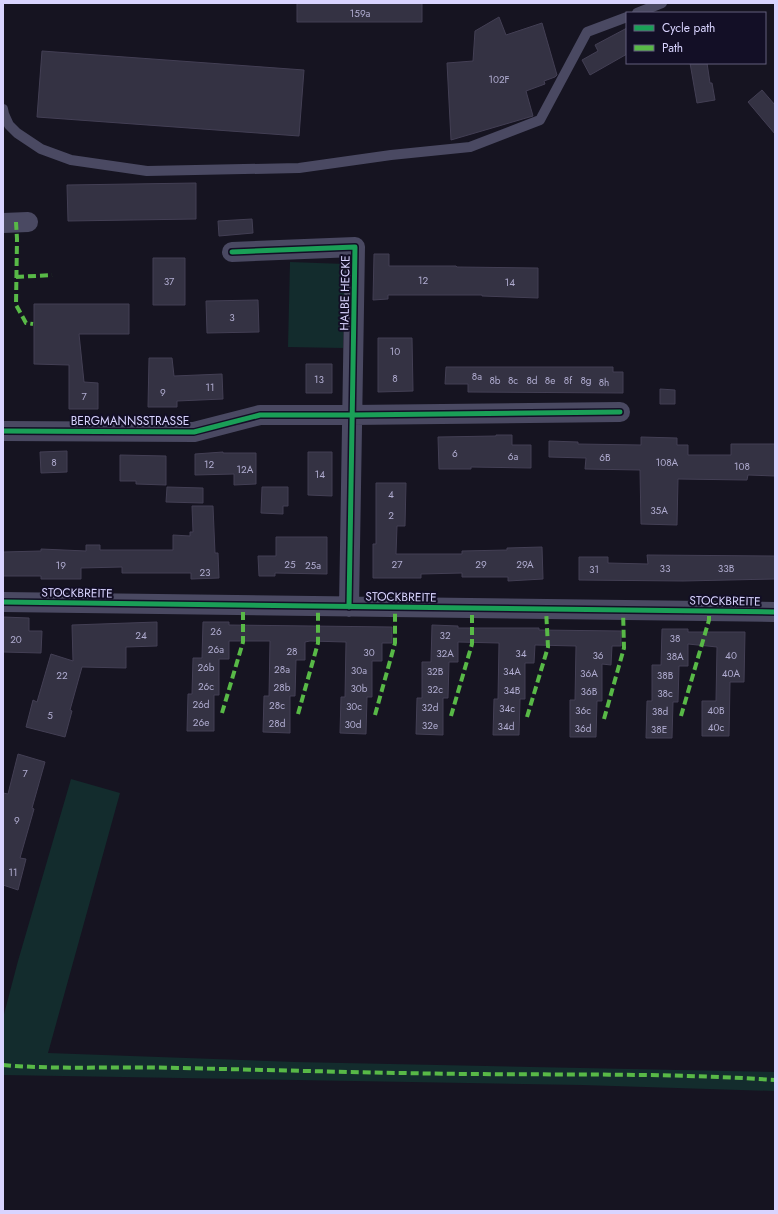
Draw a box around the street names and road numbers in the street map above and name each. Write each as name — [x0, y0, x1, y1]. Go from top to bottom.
street label: HALBE HECKE — [335, 255, 355, 331]
street label: BERGMANNSSTRASSE — [71, 412, 189, 430]
street label: STOCKBREITE — [41, 583, 113, 603]
street label: STOCKBREITE — [365, 587, 437, 607]
street label: STOCKBREITE — [689, 591, 761, 611]

